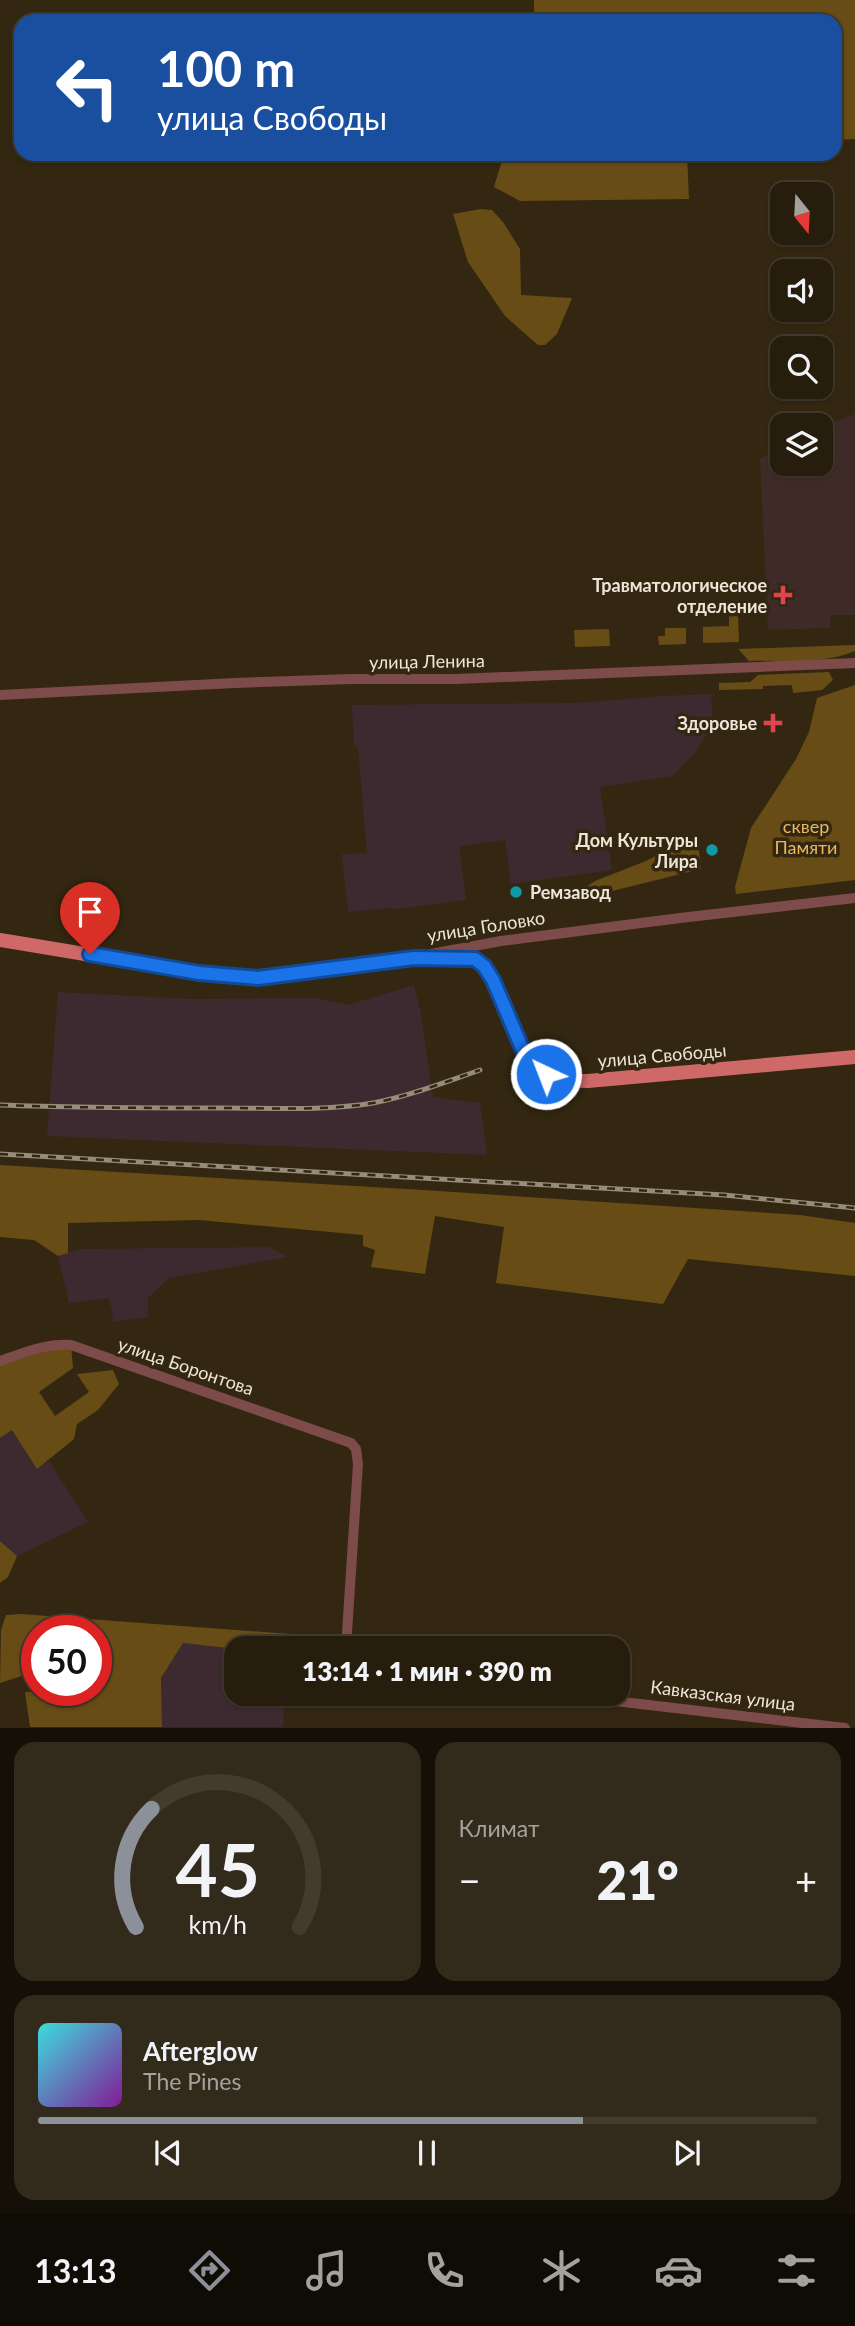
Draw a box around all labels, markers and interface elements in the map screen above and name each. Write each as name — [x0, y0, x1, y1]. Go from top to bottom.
text: 100 m — [157, 39, 295, 97]
icon: left — [42, 42, 133, 133]
text: улица Свободы — [157, 98, 387, 137]
north arrow — [770, 182, 833, 245]
map controls — [770, 182, 833, 476]
button: sound — [770, 259, 833, 322]
button: search — [770, 336, 833, 399]
button: layers — [770, 413, 833, 476]
place label: Травматологическое отделение — [592, 574, 767, 617]
marker: Травматологическое отделение — [773, 585, 793, 605]
street label: улица Ленина — [369, 649, 485, 673]
place label: Здоровье — [677, 712, 757, 734]
marker: Здоровье — [763, 713, 783, 733]
park label: сквер Памяти — [775, 815, 837, 858]
place label: Дом Культуры Лира — [576, 829, 698, 872]
marker: Дом Культуры Лира — [704, 842, 720, 858]
place label: Ремзавод — [530, 881, 612, 903]
pin — [60, 882, 120, 954]
marker: Ремзавод — [508, 884, 524, 900]
icon: arrive — [71, 893, 109, 931]
street label: улица Головко — [425, 906, 547, 946]
position arrow — [509, 1037, 583, 1111]
street label: улица Свободы — [597, 1038, 727, 1072]
street label: улица Боронтова — [115, 1332, 257, 1400]
speed limit sign: 50 — [21, 1615, 112, 1706]
text: 13:14 · 1 мин · 390 m — [302, 1655, 552, 1687]
street label: Кавказская улица — [649, 1675, 797, 1715]
text: Климат — [459, 1814, 540, 1842]
text: 45 — [175, 1826, 259, 1914]
text: 21° — [597, 1849, 679, 1911]
text: − — [459, 1857, 481, 1903]
text: + — [795, 1857, 817, 1903]
text: km/h — [188, 1909, 247, 1939]
text: Afterglow — [143, 2035, 258, 2067]
text: The Pines — [143, 2067, 241, 2095]
icon: previous — [149, 2134, 187, 2172]
icon: pause — [408, 2134, 446, 2172]
icon: next — [668, 2134, 706, 2172]
icon: directions — [185, 2246, 234, 2295]
icon: music — [302, 2246, 351, 2295]
icon: phone — [420, 2246, 469, 2295]
icon: climate — [537, 2246, 586, 2295]
icon: car — [654, 2246, 703, 2295]
icon: filters — [772, 2246, 821, 2295]
text: 13:13 — [34, 2251, 117, 2290]

